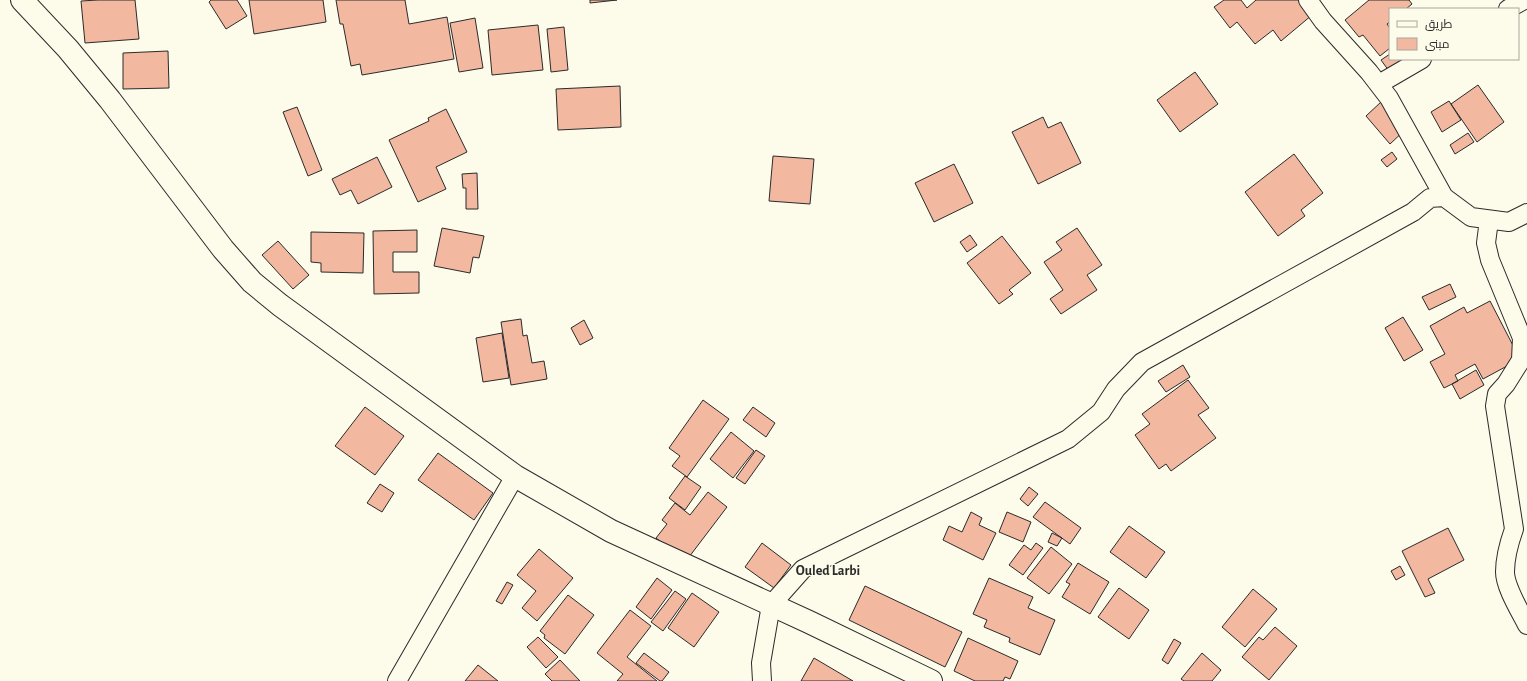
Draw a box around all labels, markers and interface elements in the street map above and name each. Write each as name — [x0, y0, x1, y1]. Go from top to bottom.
legend — [1389, 8, 1519, 60]
text: طريق — [1425, 18, 1453, 31]
text: مبنى — [1425, 38, 1450, 51]
district label: Ouled Larbi — [796, 564, 860, 578]

